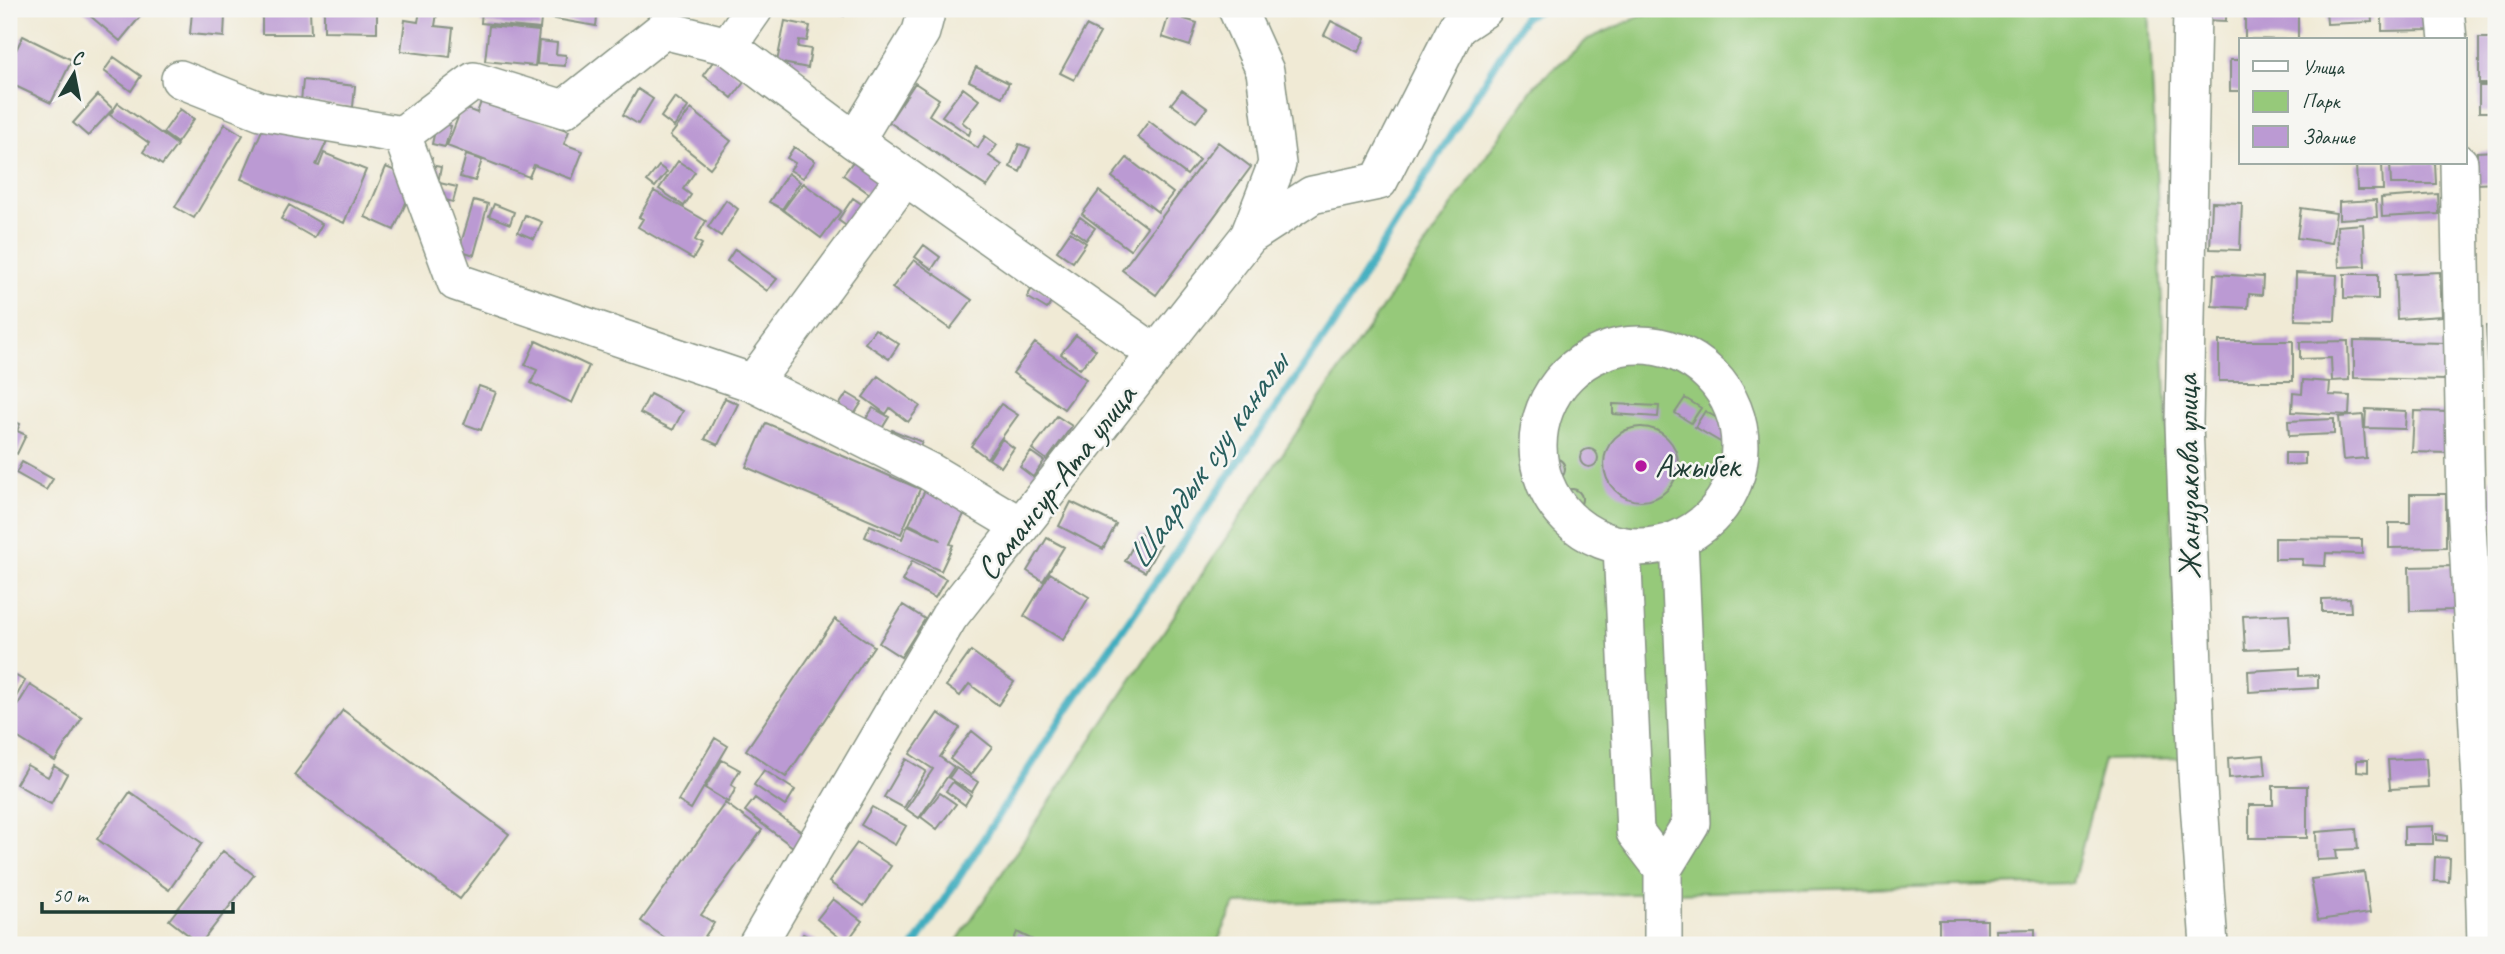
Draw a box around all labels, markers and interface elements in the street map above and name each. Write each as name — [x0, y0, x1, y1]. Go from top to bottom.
north arrow — [38, 38, 108, 108]
legend — [2239, 38, 2466, 164]
text: С — [70, 46, 86, 71]
text: Улица — [2302, 54, 2345, 80]
text: Парк — [2302, 88, 2342, 114]
text: Здание — [2302, 124, 2356, 150]
water label: Шаардык суу каналы — [1116, 340, 1301, 578]
street label: Жанузакова улица — [2165, 372, 2211, 580]
street label: Самансур-Ата улица — [966, 374, 1147, 588]
place label: Ажыбек — [1655, 445, 1743, 487]
marker: Ажыбек — [1633, 458, 1649, 474]
scale bar — [42, 870, 233, 914]
text: 50 m — [52, 882, 90, 908]

